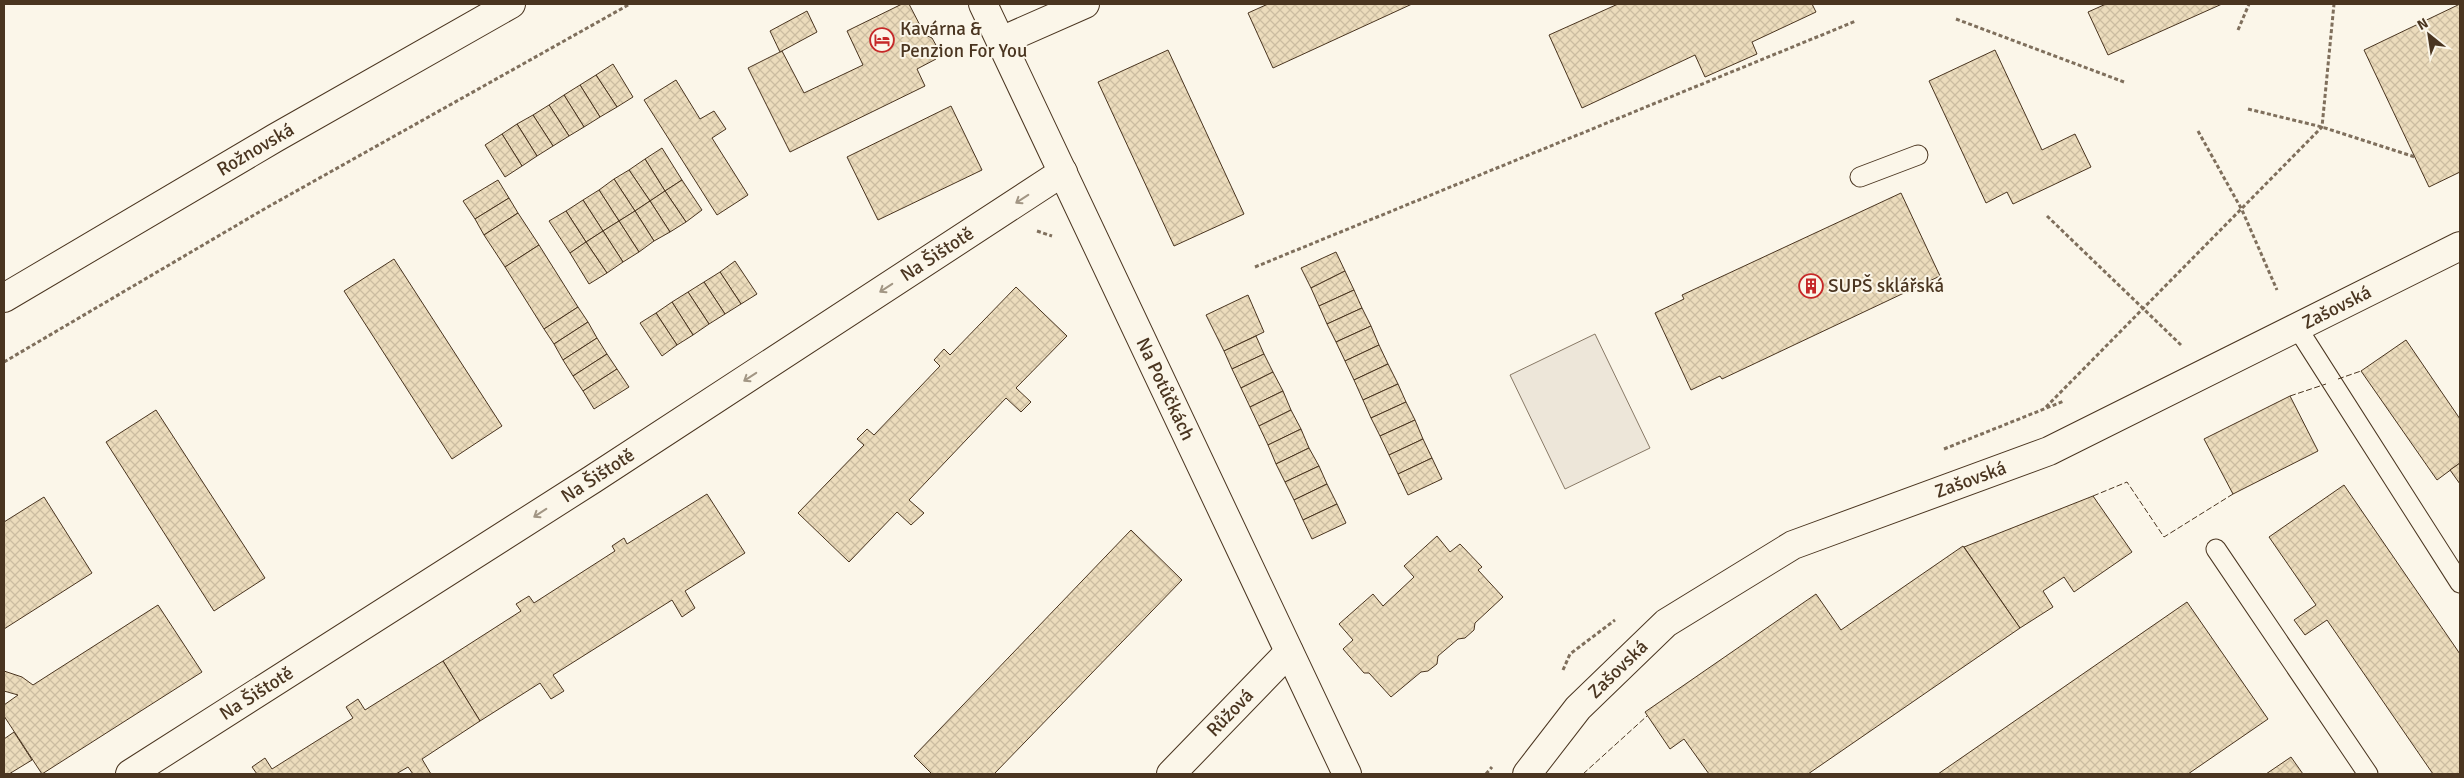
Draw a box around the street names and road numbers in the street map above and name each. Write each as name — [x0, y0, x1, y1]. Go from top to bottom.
street label: Rožnovská — [213, 118, 298, 182]
street label: Na Šištotě — [896, 221, 978, 287]
street label: Zašovská — [2298, 280, 2375, 335]
street label: Na Potůčkách — [1130, 334, 1200, 445]
street label: Na Šištotě — [557, 443, 639, 508]
street label: Zašovská — [1932, 456, 2010, 504]
street label: Zašovská — [1583, 635, 1653, 704]
street label: Na Šištotě — [215, 661, 298, 726]
street label: Růžová — [1201, 684, 1259, 742]

